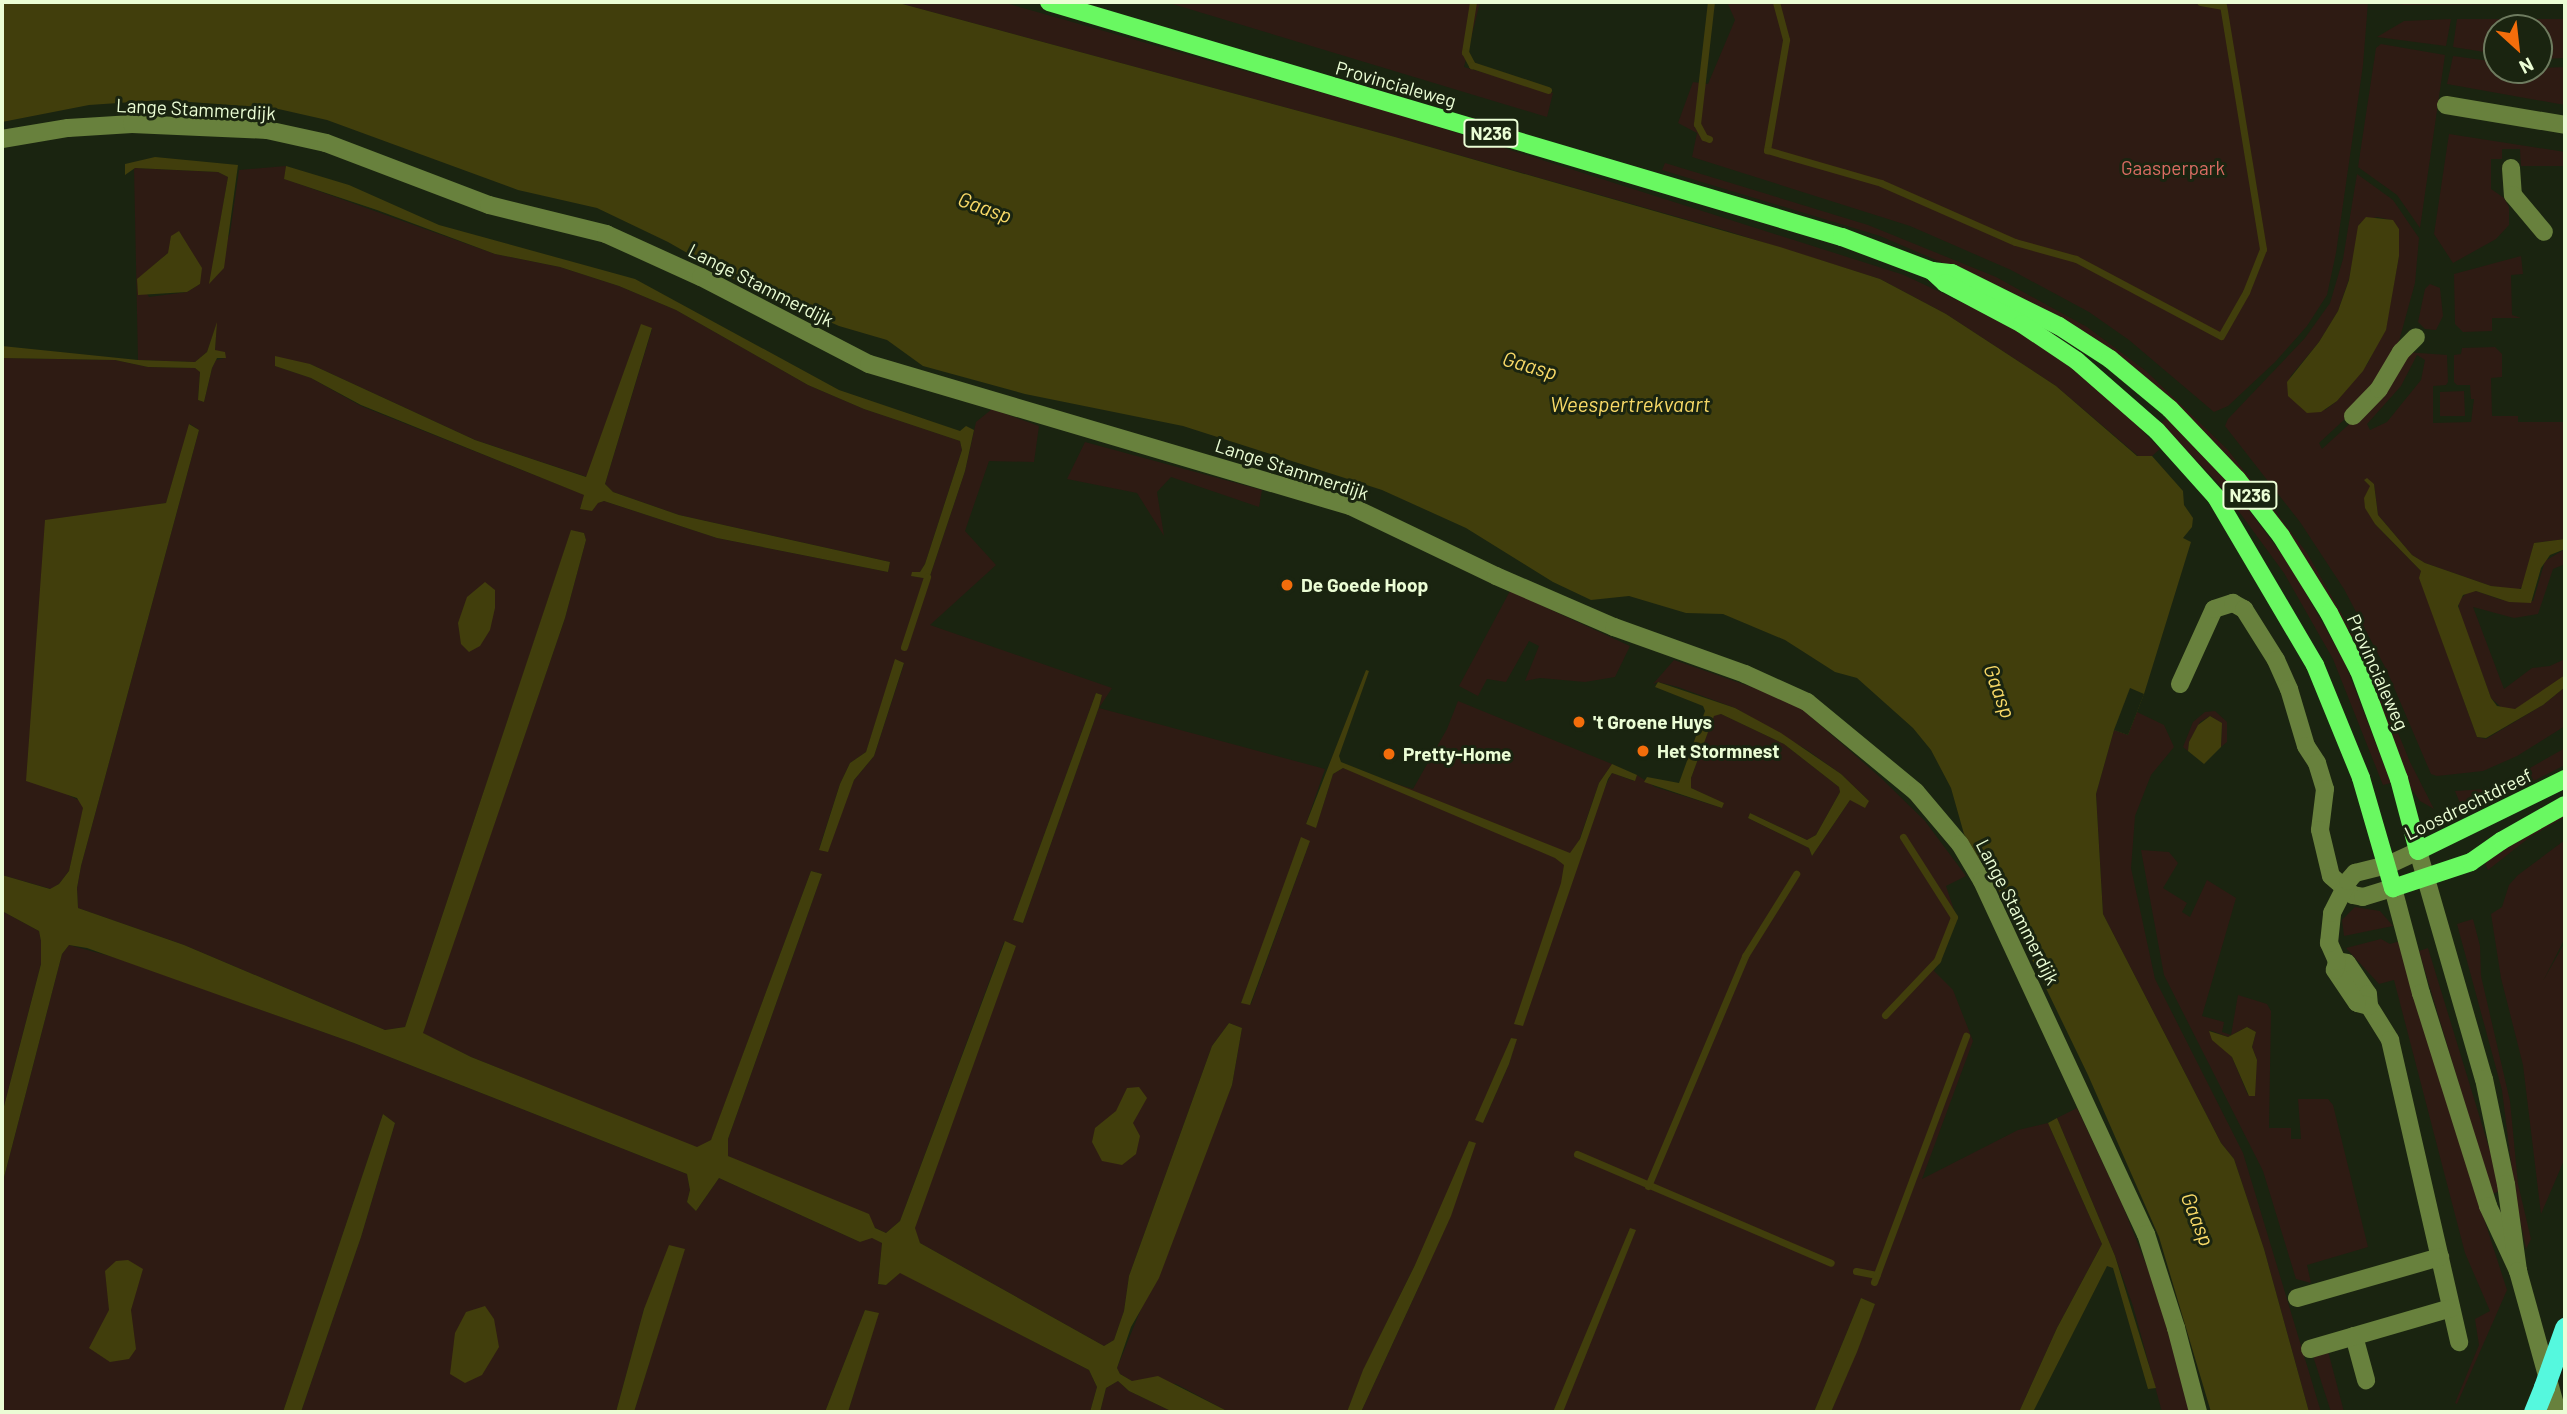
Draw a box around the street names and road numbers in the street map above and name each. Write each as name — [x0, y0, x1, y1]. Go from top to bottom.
street label: Provincialeweg — [1333, 56, 1459, 112]
street label: Lange Stammerdijk — [115, 93, 277, 125]
road number: N236 — [1463, 118, 1519, 148]
street label: Lange Stammerdijk — [684, 238, 838, 332]
street label: Lange Stammerdijk — [1212, 433, 1372, 505]
road number: N236 — [2222, 480, 2278, 509]
street label: Provincialeweg — [2342, 611, 2414, 733]
street label: Loosdrechtdreef — [2401, 763, 2535, 845]
street label: Lange Stammerdijk — [1971, 835, 2065, 989]

